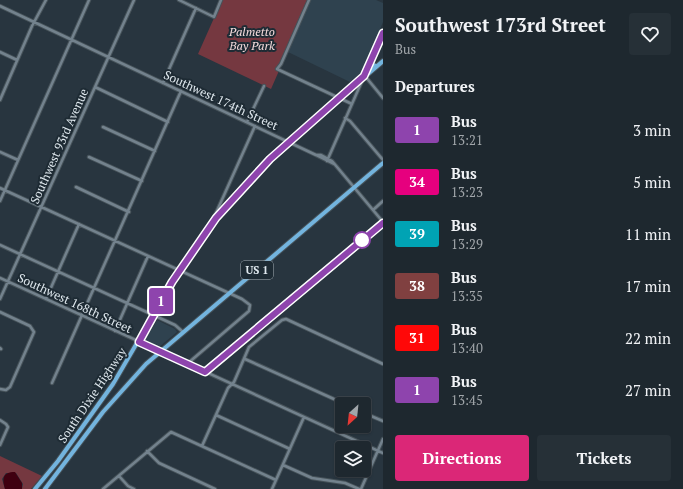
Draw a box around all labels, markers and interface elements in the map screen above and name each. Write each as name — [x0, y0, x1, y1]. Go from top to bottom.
text: Southwest 173rd Street — [395, 12, 606, 37]
button: heart — [629, 13, 671, 55]
park label: Palmetto Bay Park — [228, 24, 275, 53]
text: Bus — [395, 40, 416, 58]
street label: Southwest 174th Street — [162, 67, 281, 133]
text: Departures — [395, 76, 475, 96]
street label: Southwest 93rd Avenue — [27, 86, 91, 206]
text: Bus — [451, 111, 477, 131]
text: 1 — [413, 120, 421, 139]
text: 3 min — [633, 120, 671, 140]
text: 13:21 — [451, 131, 483, 149]
text: Bus — [451, 163, 477, 183]
text: 34 — [409, 172, 425, 191]
text: 5 min — [633, 172, 671, 192]
text: 13:23 — [451, 183, 483, 201]
text: Bus — [451, 215, 477, 235]
text: 39 — [409, 224, 425, 243]
text: 11 min — [625, 224, 671, 244]
unlabelled marker — [353, 231, 371, 249]
text: 13:29 — [451, 235, 483, 253]
road number: US 1 — [241, 261, 273, 279]
text: Bus — [451, 267, 477, 287]
street label: Southwest 168th Street — [16, 270, 135, 336]
text: 38 — [409, 276, 425, 295]
text: 17 min — [625, 276, 671, 296]
text: 13:35 — [451, 287, 483, 305]
line badge: 1 — [148, 288, 174, 314]
text: 1 — [157, 291, 165, 310]
text: Bus — [451, 319, 477, 339]
text: 31 — [409, 328, 425, 347]
text: 22 min — [625, 328, 671, 348]
text: 13:40 — [451, 339, 483, 357]
street label: South Dixie Highway — [55, 344, 130, 446]
text: Bus — [451, 371, 477, 391]
text: 1 — [413, 380, 421, 399]
text: 27 min — [625, 380, 671, 400]
text: 13:45 — [451, 391, 483, 409]
north arrow — [335, 397, 371, 433]
map controls — [335, 397, 371, 477]
button: Directions — [395, 435, 529, 481]
button: Tickets — [537, 435, 671, 481]
button: layers — [335, 441, 371, 477]

